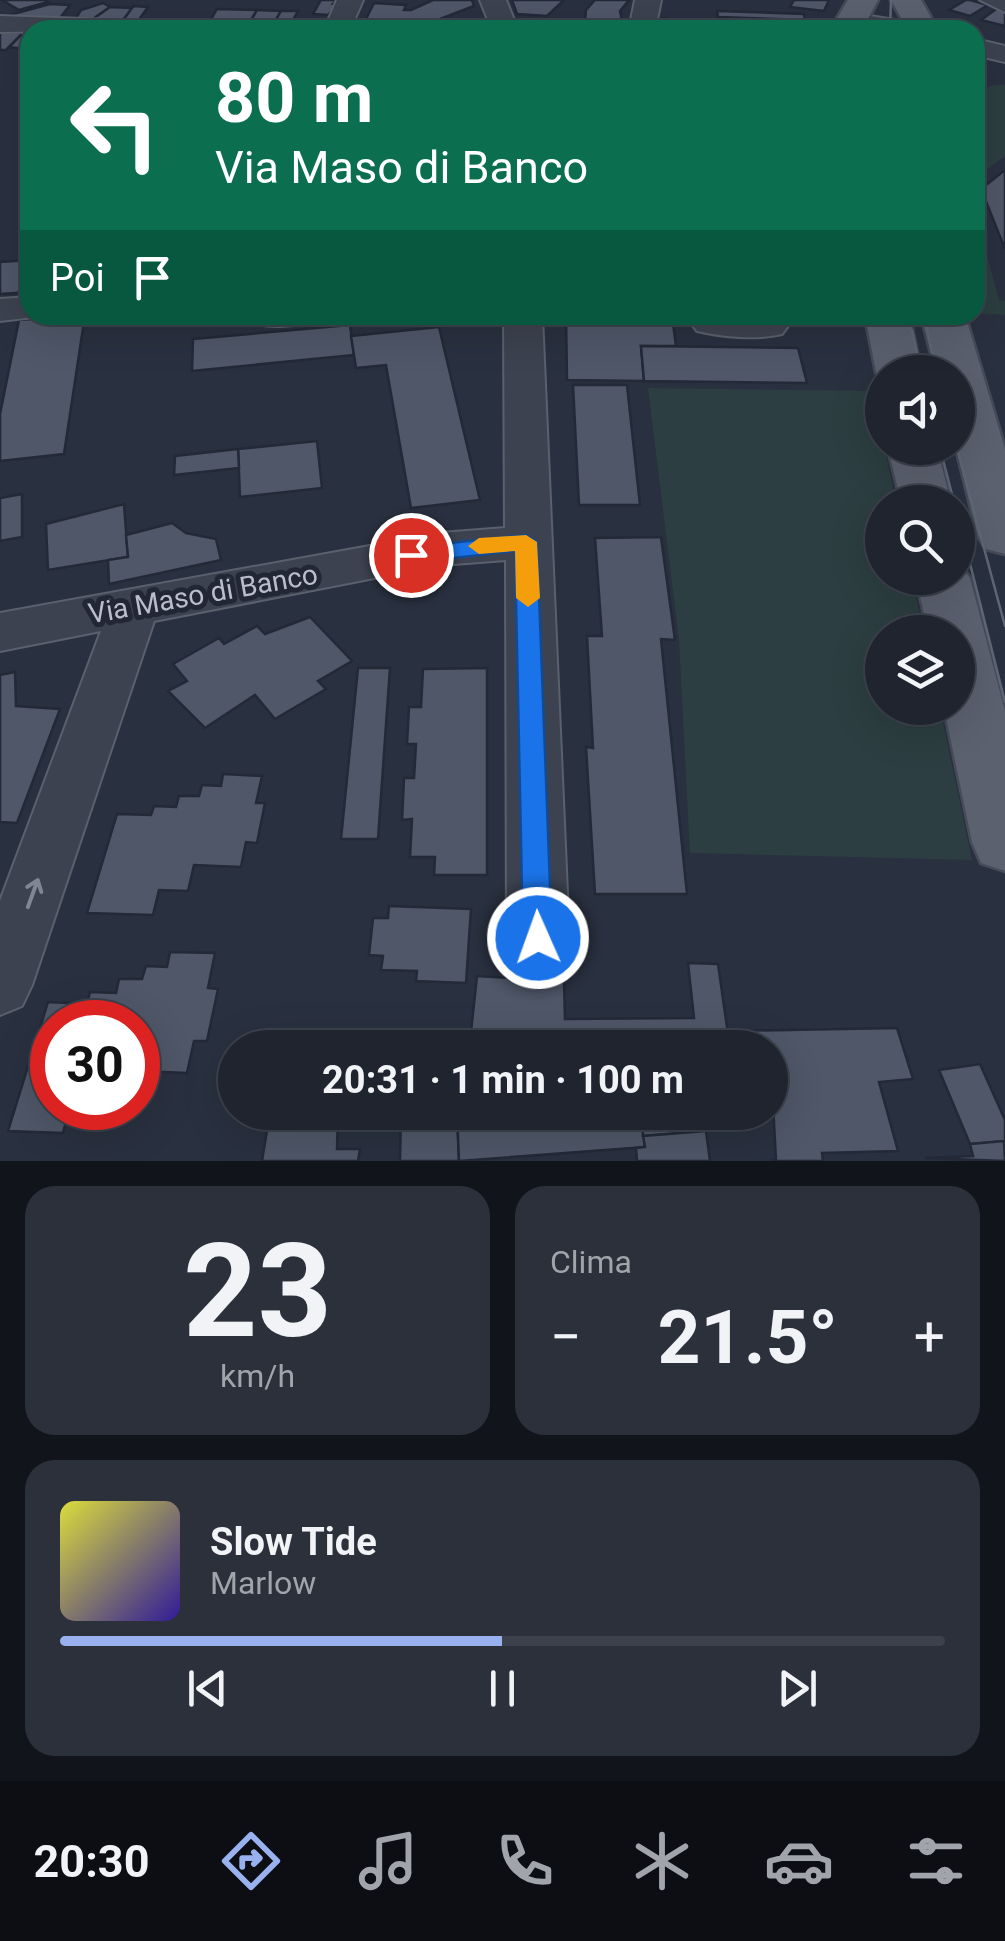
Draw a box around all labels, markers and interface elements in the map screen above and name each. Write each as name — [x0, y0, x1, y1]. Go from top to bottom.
text: 80 m — [215, 57, 373, 139]
icon: left — [50, 60, 180, 190]
text: Via Maso di Banco — [215, 141, 588, 194]
icon: arrive — [125, 250, 180, 305]
text: Poi — [50, 256, 105, 300]
map controls — [865, 355, 975, 725]
button: sound — [865, 355, 975, 465]
button: search — [865, 485, 975, 595]
pin — [369, 513, 454, 598]
icon: arrive — [384, 528, 439, 583]
street label: Via Maso di Banco — [86, 558, 320, 630]
button: layers — [865, 615, 975, 725]
one-way arrow — [25, 879, 43, 910]
position arrow — [486, 886, 590, 990]
speed limit sign: 30 — [30, 1000, 160, 1130]
text: 20:31 · 1 min · 100 m — [322, 1058, 684, 1102]
text: 23 — [183, 1215, 332, 1368]
text: Clima — [550, 1243, 632, 1281]
text: 21.5° — [658, 1293, 838, 1381]
text: − — [550, 1305, 581, 1369]
text: + — [914, 1305, 945, 1369]
text: km/h — [220, 1357, 295, 1395]
text: Slow Tide — [210, 1520, 377, 1564]
text: Marlow — [210, 1564, 316, 1602]
icon: previous — [180, 1661, 235, 1716]
icon: pause — [475, 1661, 530, 1716]
icon: next — [770, 1661, 825, 1716]
icon: directions — [216, 1826, 286, 1896]
icon: music — [353, 1826, 423, 1896]
icon: phone — [490, 1826, 560, 1896]
icon: climate — [627, 1826, 697, 1896]
icon: car — [764, 1826, 834, 1896]
icon: filters — [901, 1826, 971, 1896]
text: 20:30 — [34, 1835, 149, 1888]

